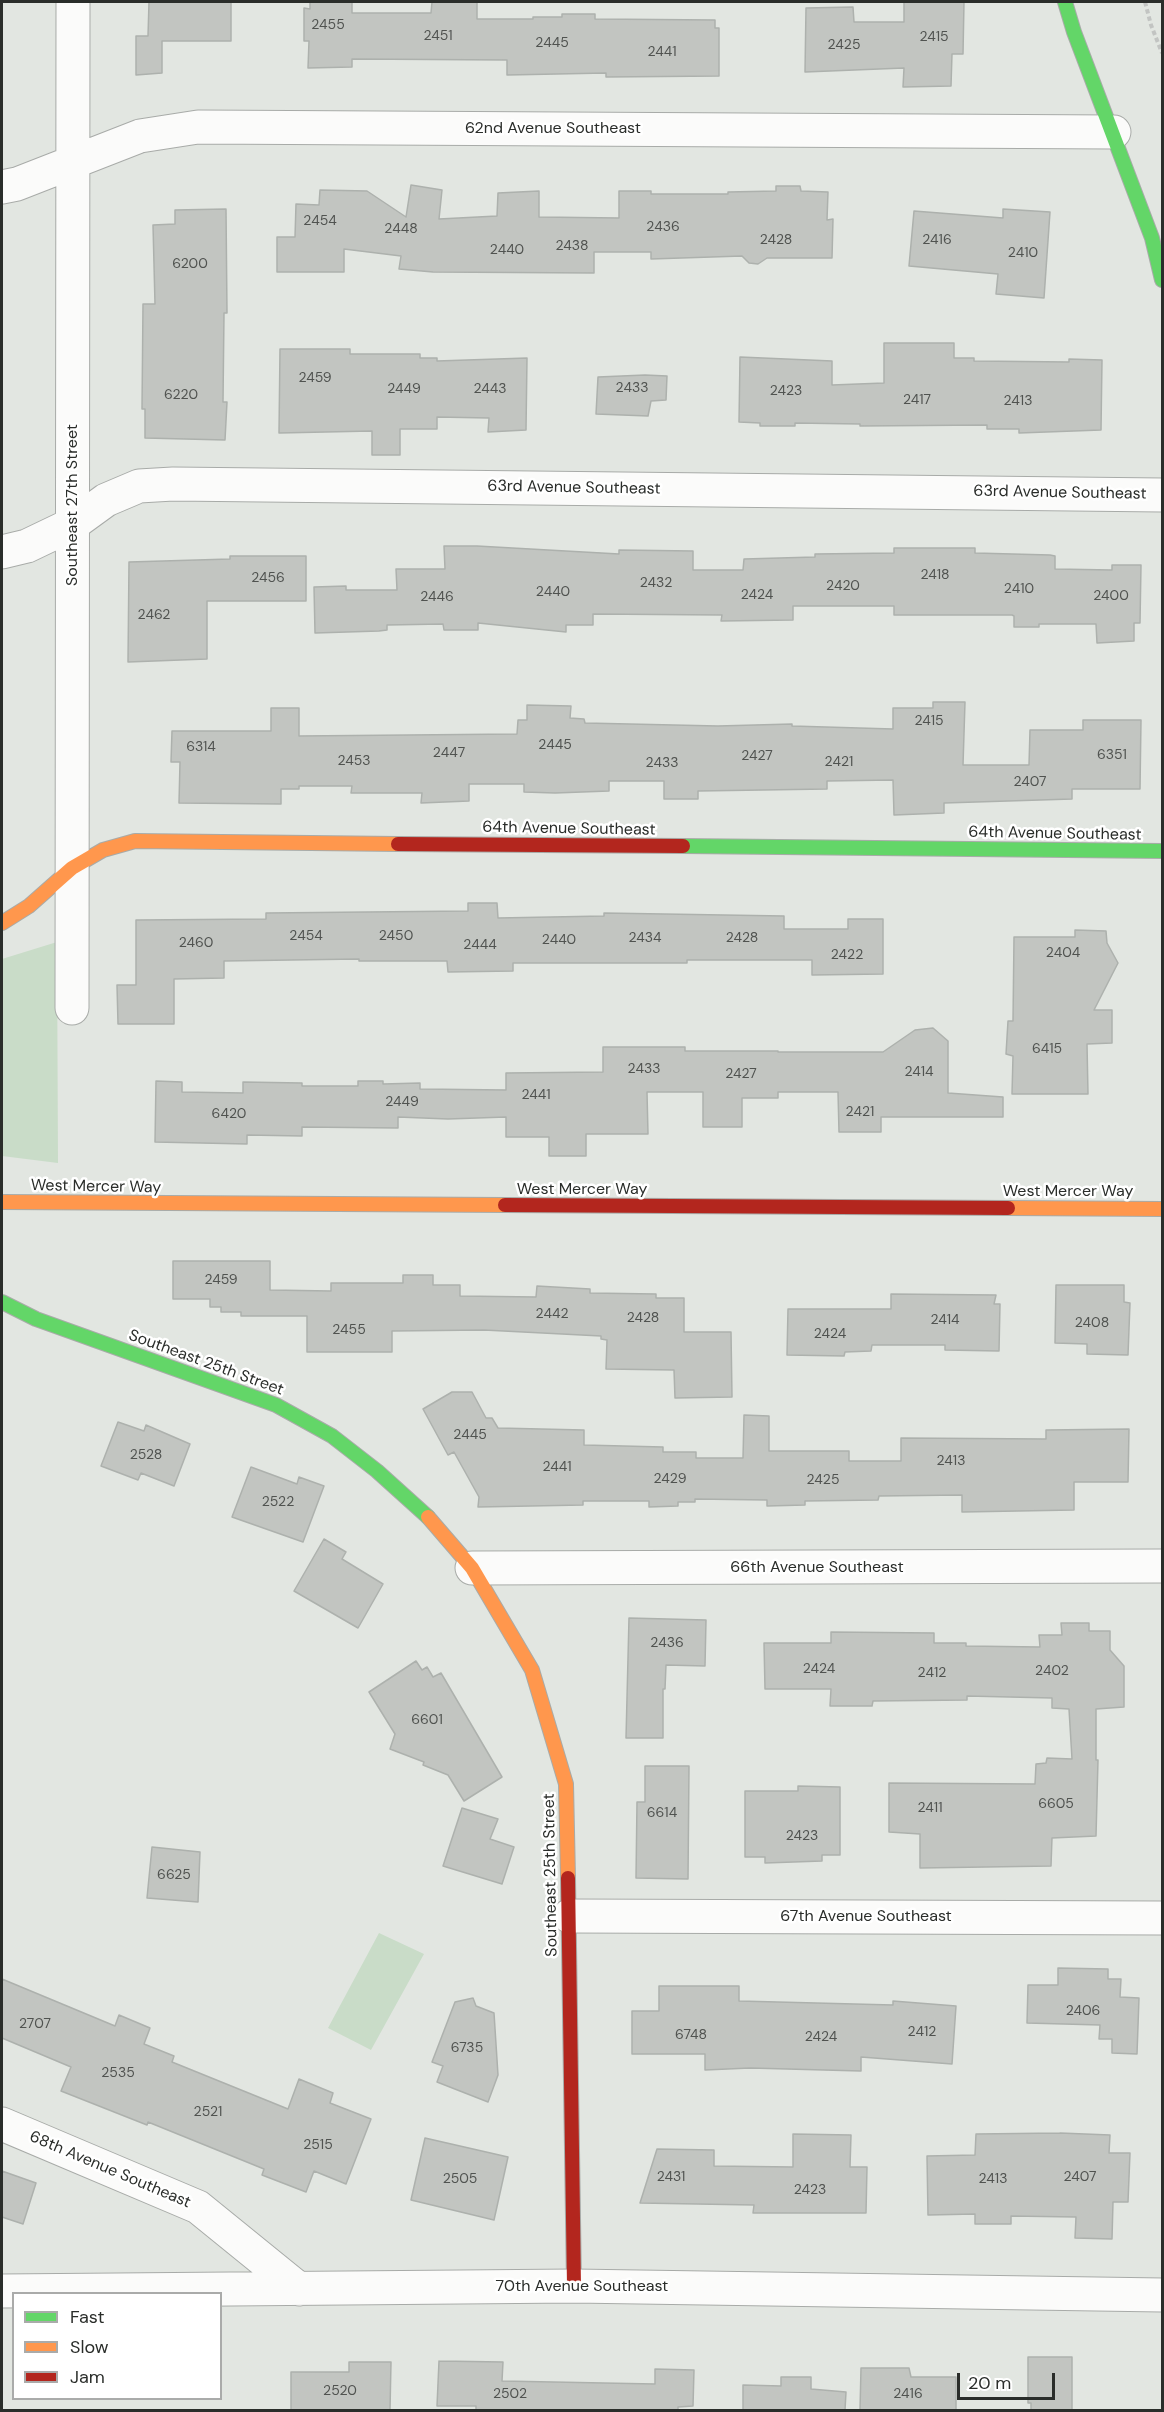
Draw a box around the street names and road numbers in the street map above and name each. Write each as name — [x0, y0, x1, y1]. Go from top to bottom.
street label: 62nd Avenue Southeast — [465, 119, 641, 139]
street label: Southeast 27th Street — [63, 424, 83, 586]
street label: 63rd Avenue Southeast — [487, 477, 661, 499]
street label: 63rd Avenue Southeast — [973, 482, 1147, 504]
street label: 64th Avenue Southeast — [482, 818, 656, 840]
street label: 64th Avenue Southeast — [968, 823, 1142, 845]
street label: West Mercer Way — [31, 1176, 161, 1198]
street label: West Mercer Way — [517, 1180, 647, 1200]
street label: West Mercer Way — [1003, 1182, 1133, 1202]
street label: Southeast 25th Street — [126, 1326, 286, 1400]
street label: 66th Avenue Southeast — [730, 1558, 904, 1578]
street label: Southeast 25th Street — [540, 1793, 562, 1957]
street label: 67th Avenue Southeast — [780, 1907, 952, 1927]
street label: 68th Avenue Southeast — [26, 2127, 194, 2213]
street label: 70th Avenue Southeast — [496, 2277, 668, 2297]

